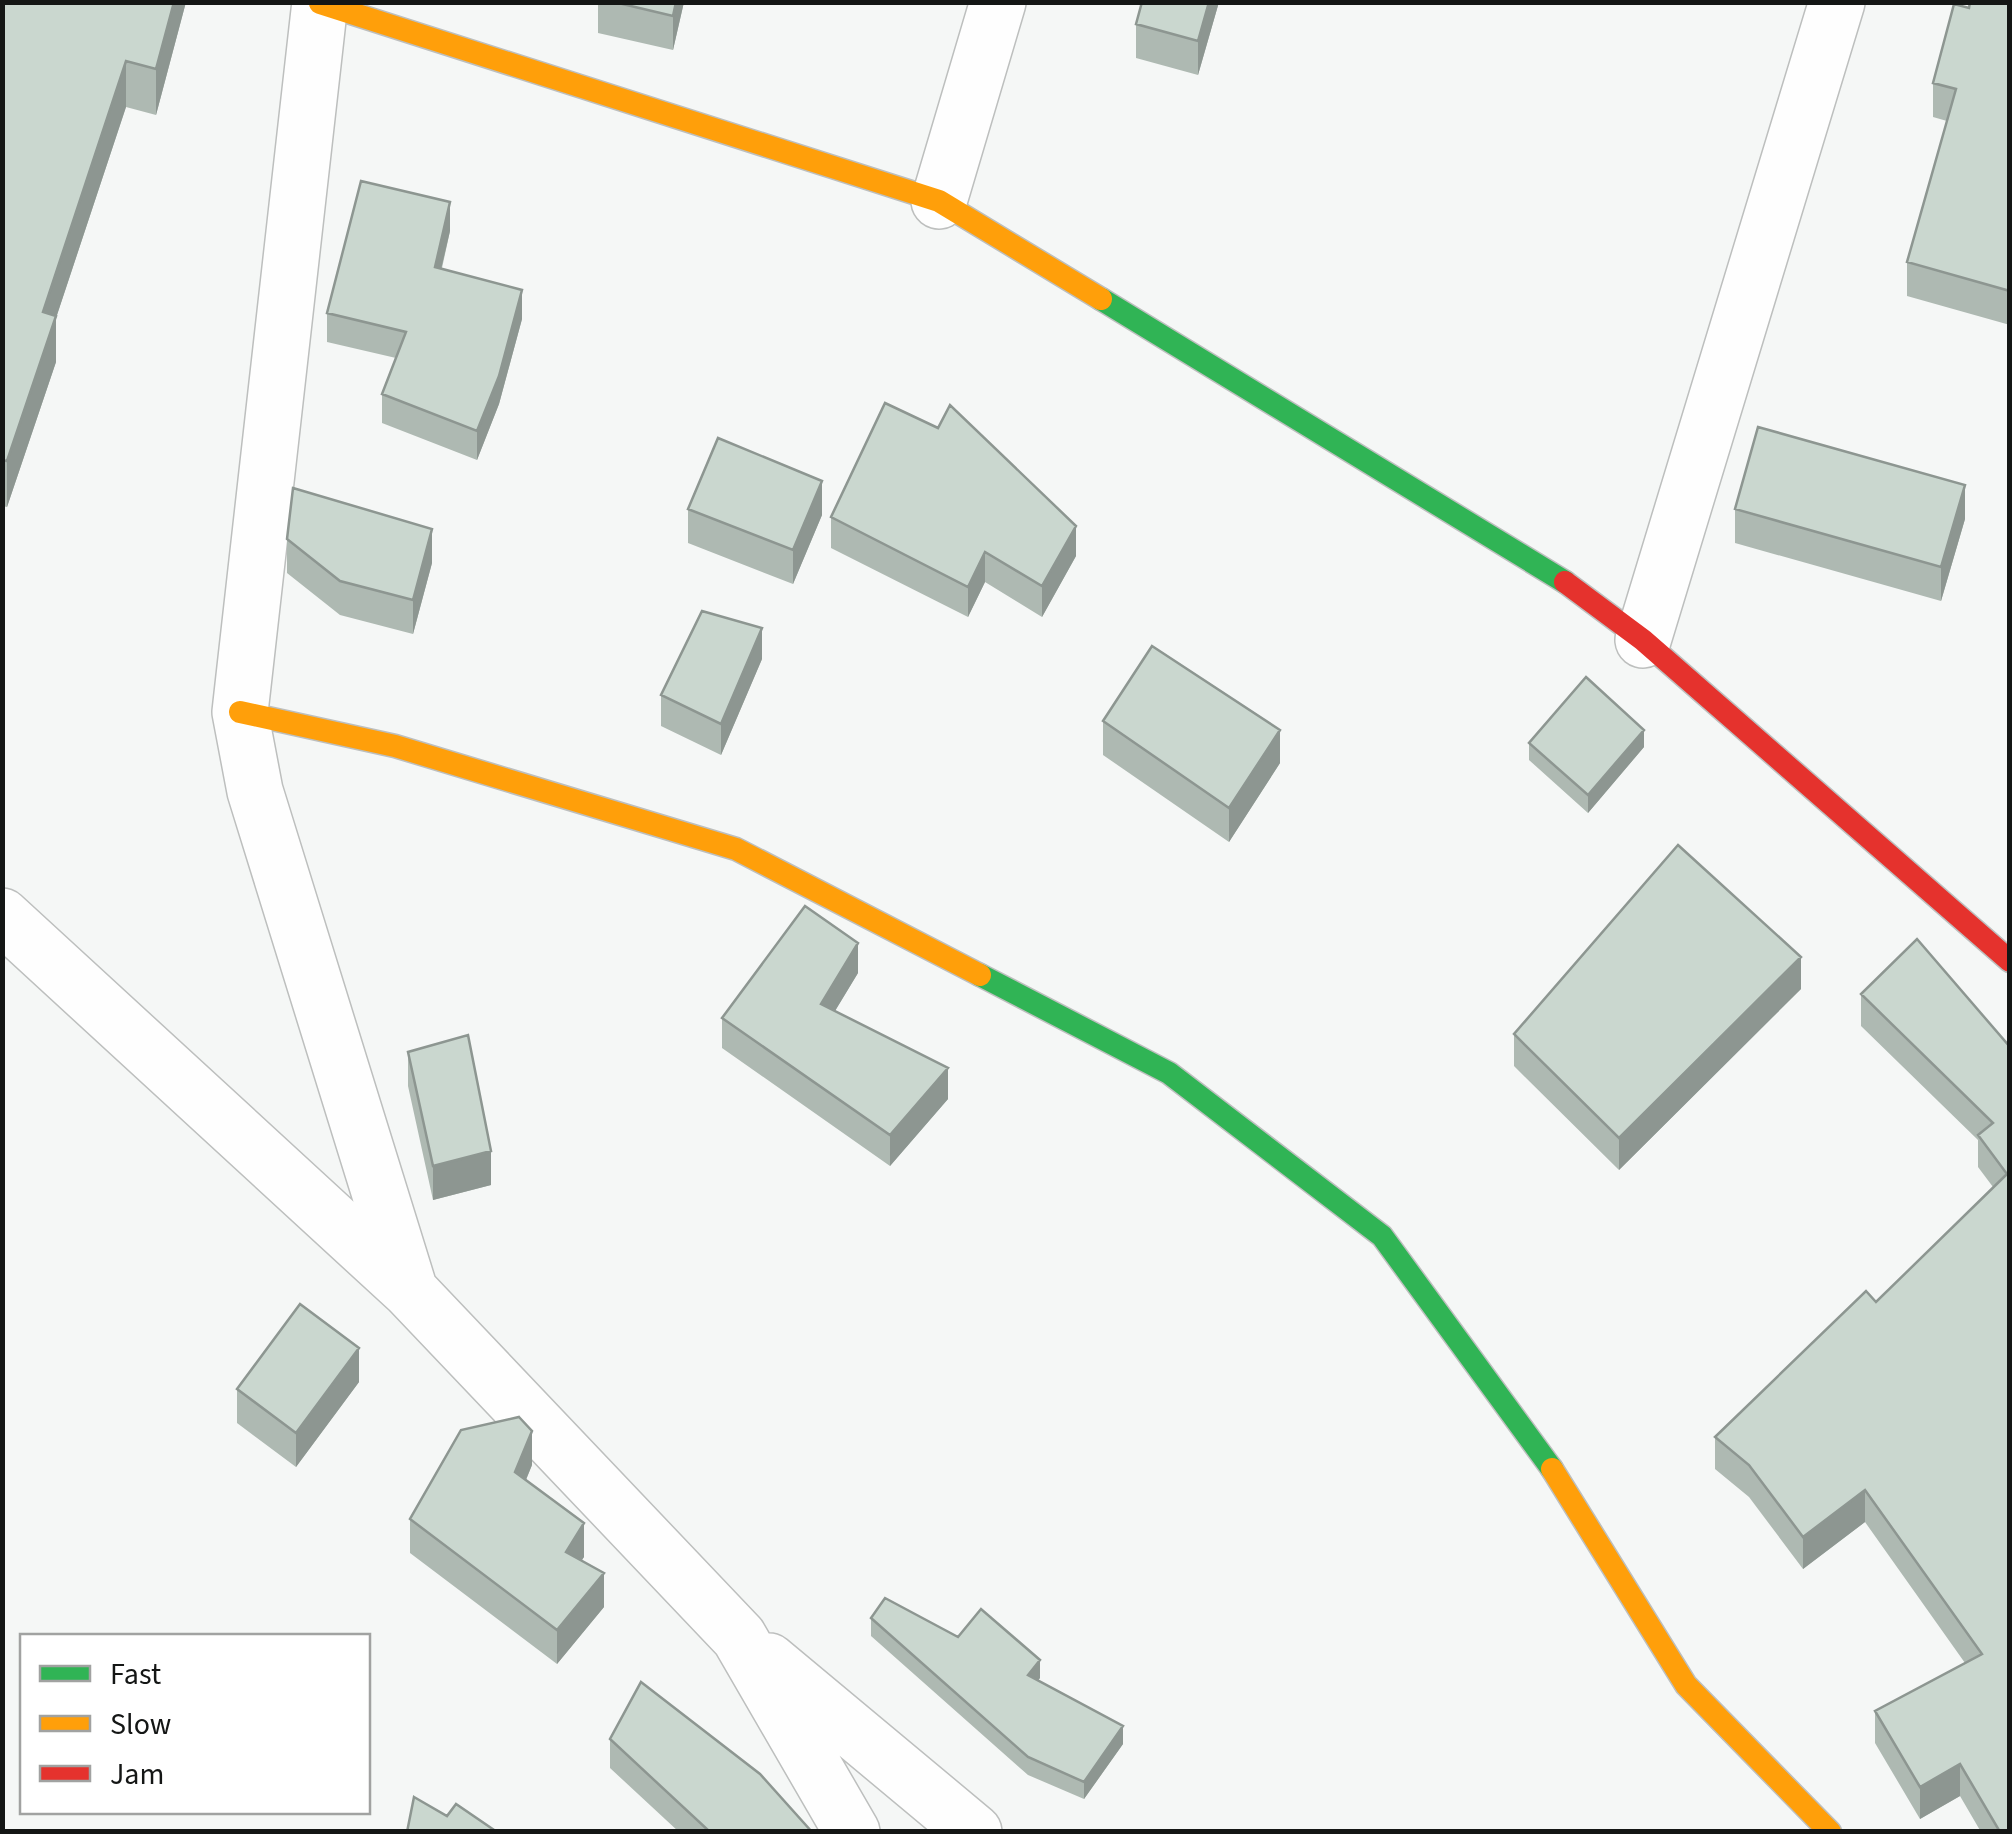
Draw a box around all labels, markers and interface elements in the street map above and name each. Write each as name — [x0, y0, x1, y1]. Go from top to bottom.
legend — [20, 1634, 370, 1814]
text: Fast — [110, 1653, 161, 1696]
text: Slow — [110, 1703, 171, 1746]
text: Jam — [110, 1753, 164, 1796]

